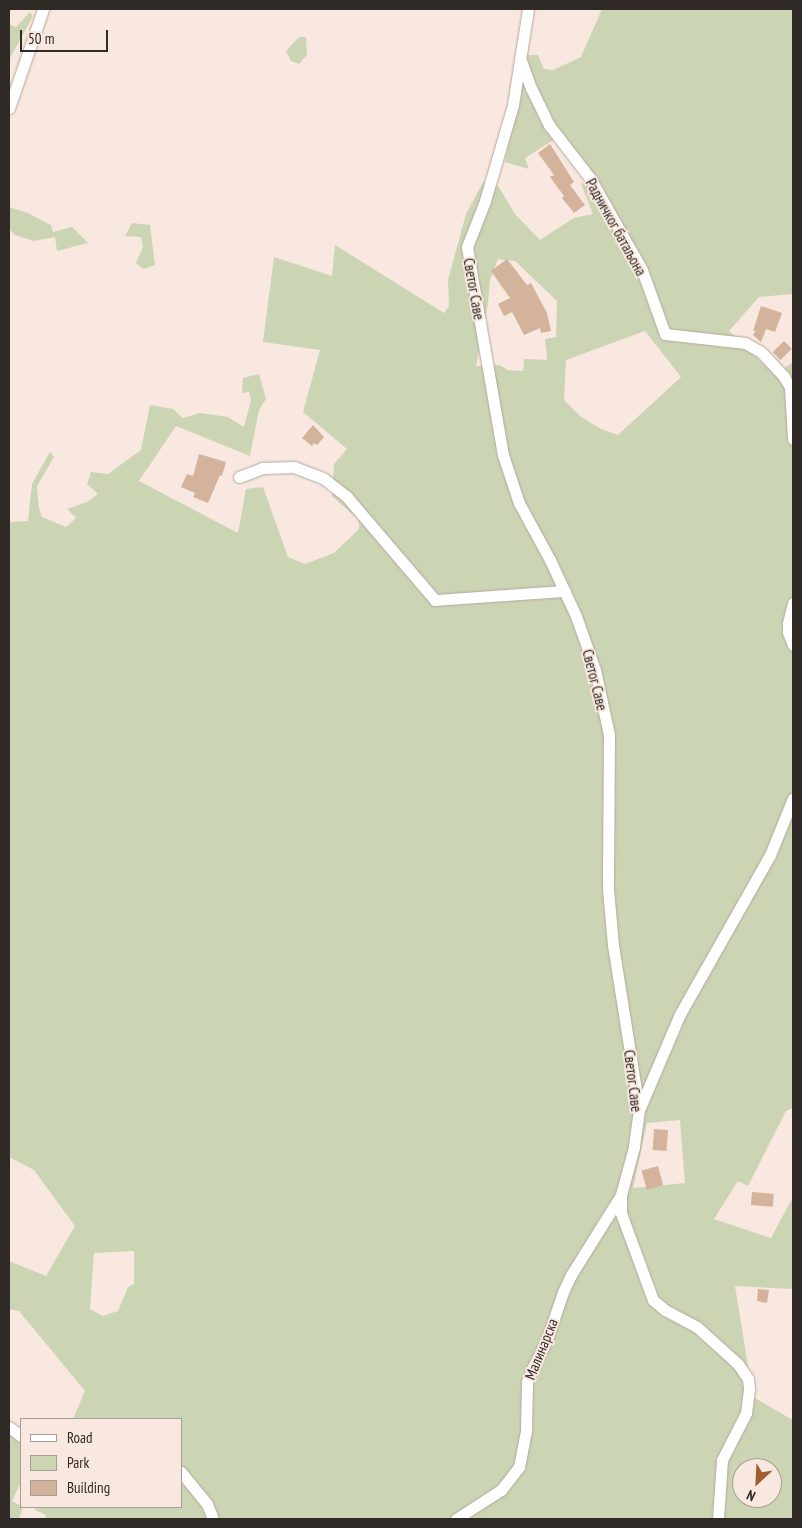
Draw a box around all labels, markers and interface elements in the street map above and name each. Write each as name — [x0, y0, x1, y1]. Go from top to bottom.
scale bar — [22, 20, 110, 52]
text: 50 m — [28, 29, 54, 48]
street label: Радничког батаљона — [582, 175, 650, 279]
street label: Светог Саве — [460, 256, 488, 322]
street label: Светог Саве — [579, 647, 611, 713]
street label: Светог Саве — [620, 1049, 646, 1113]
street label: Малинарска — [521, 1316, 561, 1382]
legend — [20, 1418, 182, 1508]
text: Road — [67, 1428, 93, 1447]
text: Park — [67, 1453, 89, 1472]
north arrow — [732, 1458, 782, 1508]
text: Building — [67, 1478, 110, 1497]
text: N — [744, 1486, 758, 1505]

